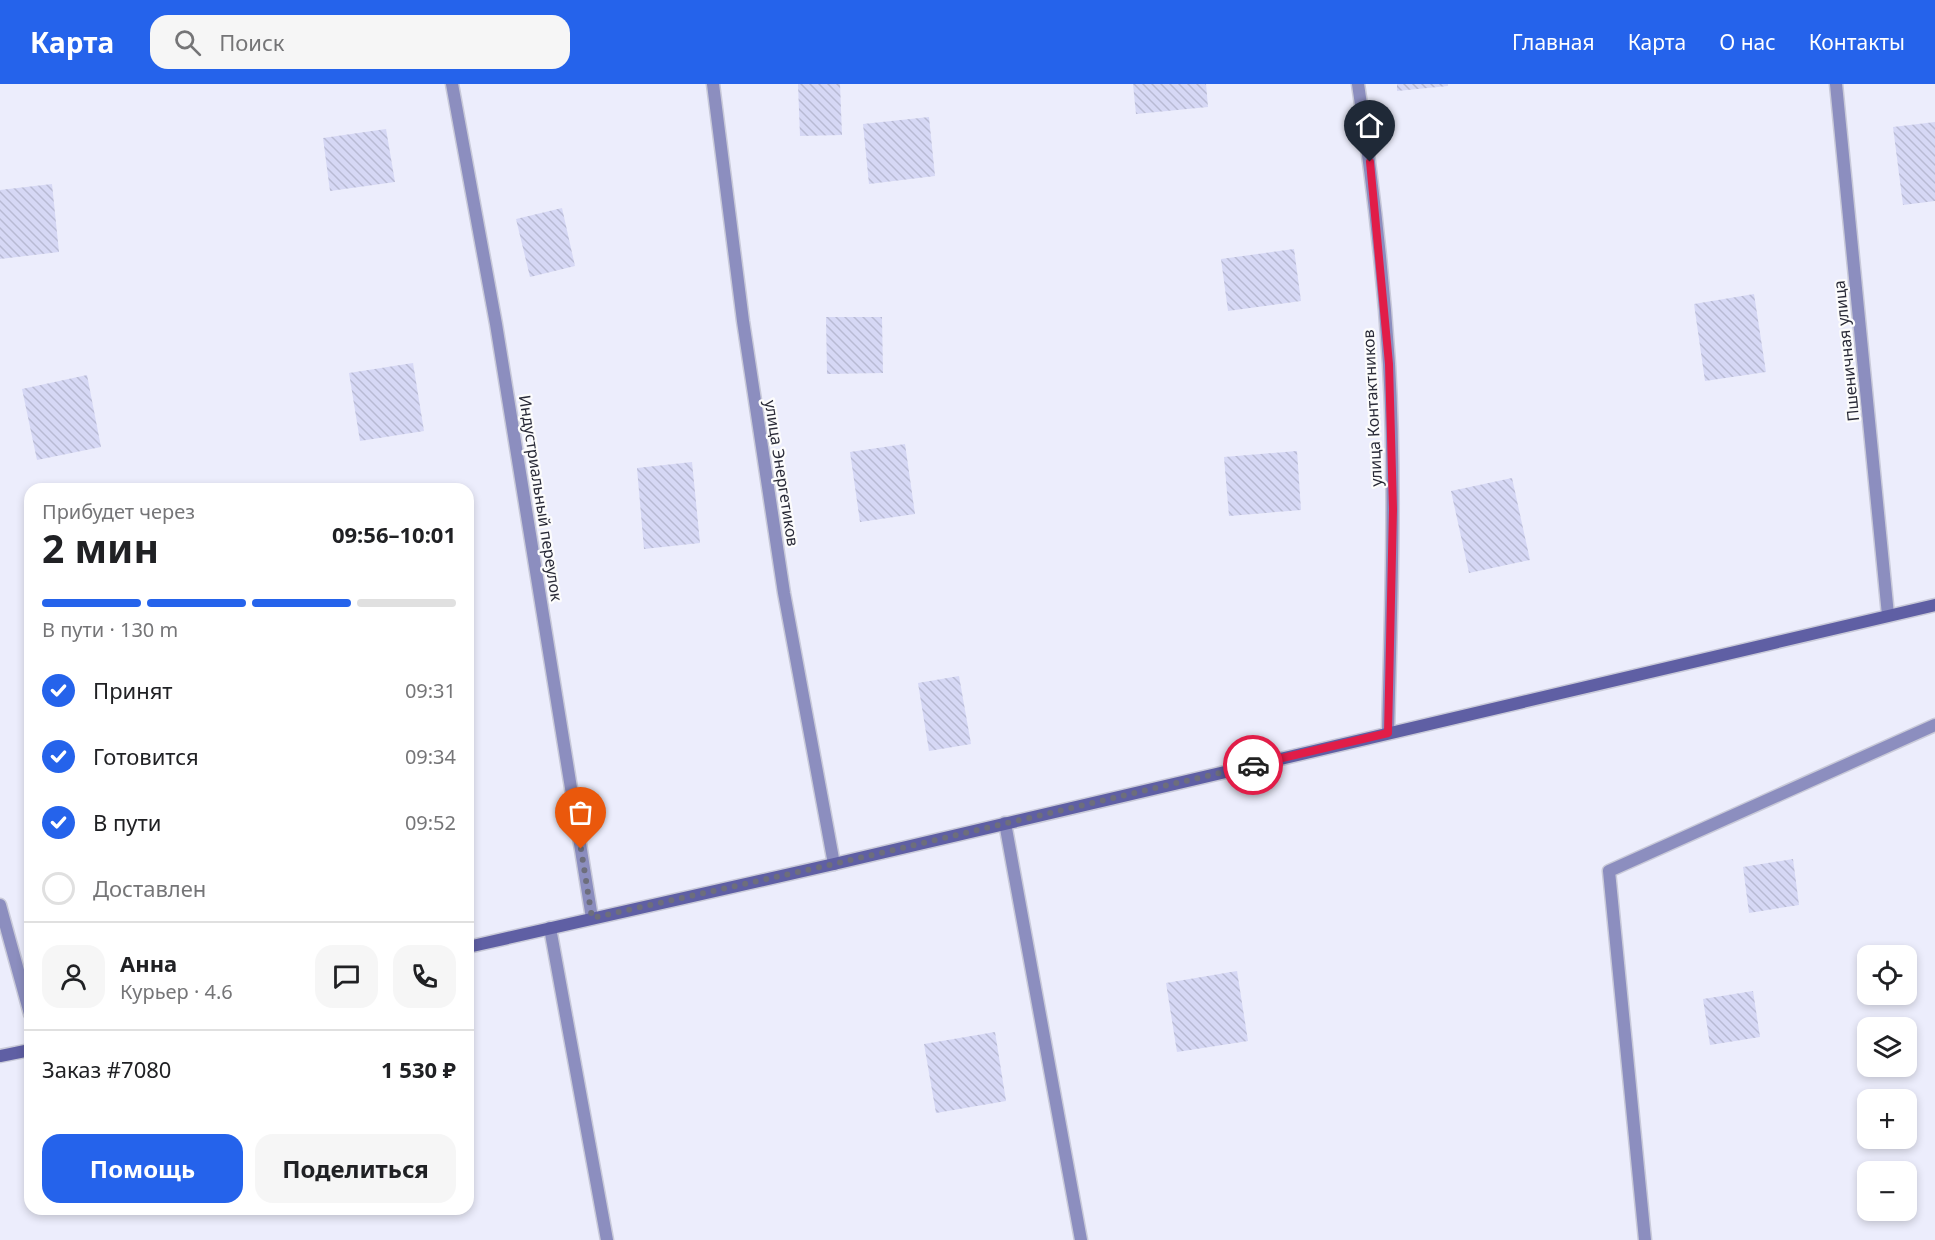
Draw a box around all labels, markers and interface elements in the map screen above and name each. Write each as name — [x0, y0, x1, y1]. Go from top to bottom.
search box — [150, 15, 570, 69]
text: Карта — [30, 23, 114, 61]
icon: search — [171, 26, 204, 59]
text: Поиск — [219, 27, 285, 57]
text: Главная — [1512, 28, 1595, 56]
text: Карта — [1628, 28, 1686, 56]
text: О нас — [1719, 28, 1776, 56]
text: Контакты — [1809, 28, 1905, 56]
pin — [1344, 100, 1395, 162]
icon: home — [1353, 109, 1386, 142]
street label: Пшеничная улица — [1828, 279, 1864, 423]
street label: улица Контактников — [1357, 329, 1387, 487]
street label: Индустриальный переулок — [514, 393, 568, 603]
street label: улица Энергетиков — [760, 398, 804, 548]
text: Прибудет через — [42, 498, 195, 525]
text: 09:56–10:01 — [332, 519, 456, 549]
text: 2 мин — [42, 521, 159, 574]
text: В пути · 130 m — [42, 616, 178, 643]
icon: check — [42, 674, 75, 707]
text: Принят — [93, 675, 173, 705]
text: 09:31 — [405, 677, 456, 704]
courier — [1223, 735, 1283, 795]
icon: check — [42, 740, 75, 773]
text: Готовится — [93, 741, 199, 771]
text: 09:34 — [405, 743, 456, 770]
icon: car — [1237, 749, 1270, 782]
pin — [555, 787, 606, 849]
icon: bag — [564, 796, 597, 829]
icon: check — [42, 806, 75, 839]
text: В пути — [93, 807, 161, 837]
text: 09:52 — [405, 809, 456, 836]
text: Доставлен — [93, 873, 206, 903]
button: person — [42, 945, 105, 1008]
button: chat — [315, 945, 378, 1008]
button: phone — [393, 945, 456, 1008]
map controls — [1857, 945, 1917, 1221]
button: locate — [1857, 945, 1917, 1005]
text: Анна — [120, 948, 177, 978]
text: Курьер · 4.6 — [120, 978, 233, 1005]
button: layers — [1857, 1017, 1917, 1077]
text: Заказ #7080 — [42, 1054, 171, 1084]
text: 1 530 ₽ — [381, 1054, 456, 1084]
button: + — [1857, 1089, 1917, 1149]
button: Помощь — [42, 1134, 243, 1203]
button: Поделиться — [255, 1134, 456, 1203]
button: − — [1857, 1161, 1917, 1221]

